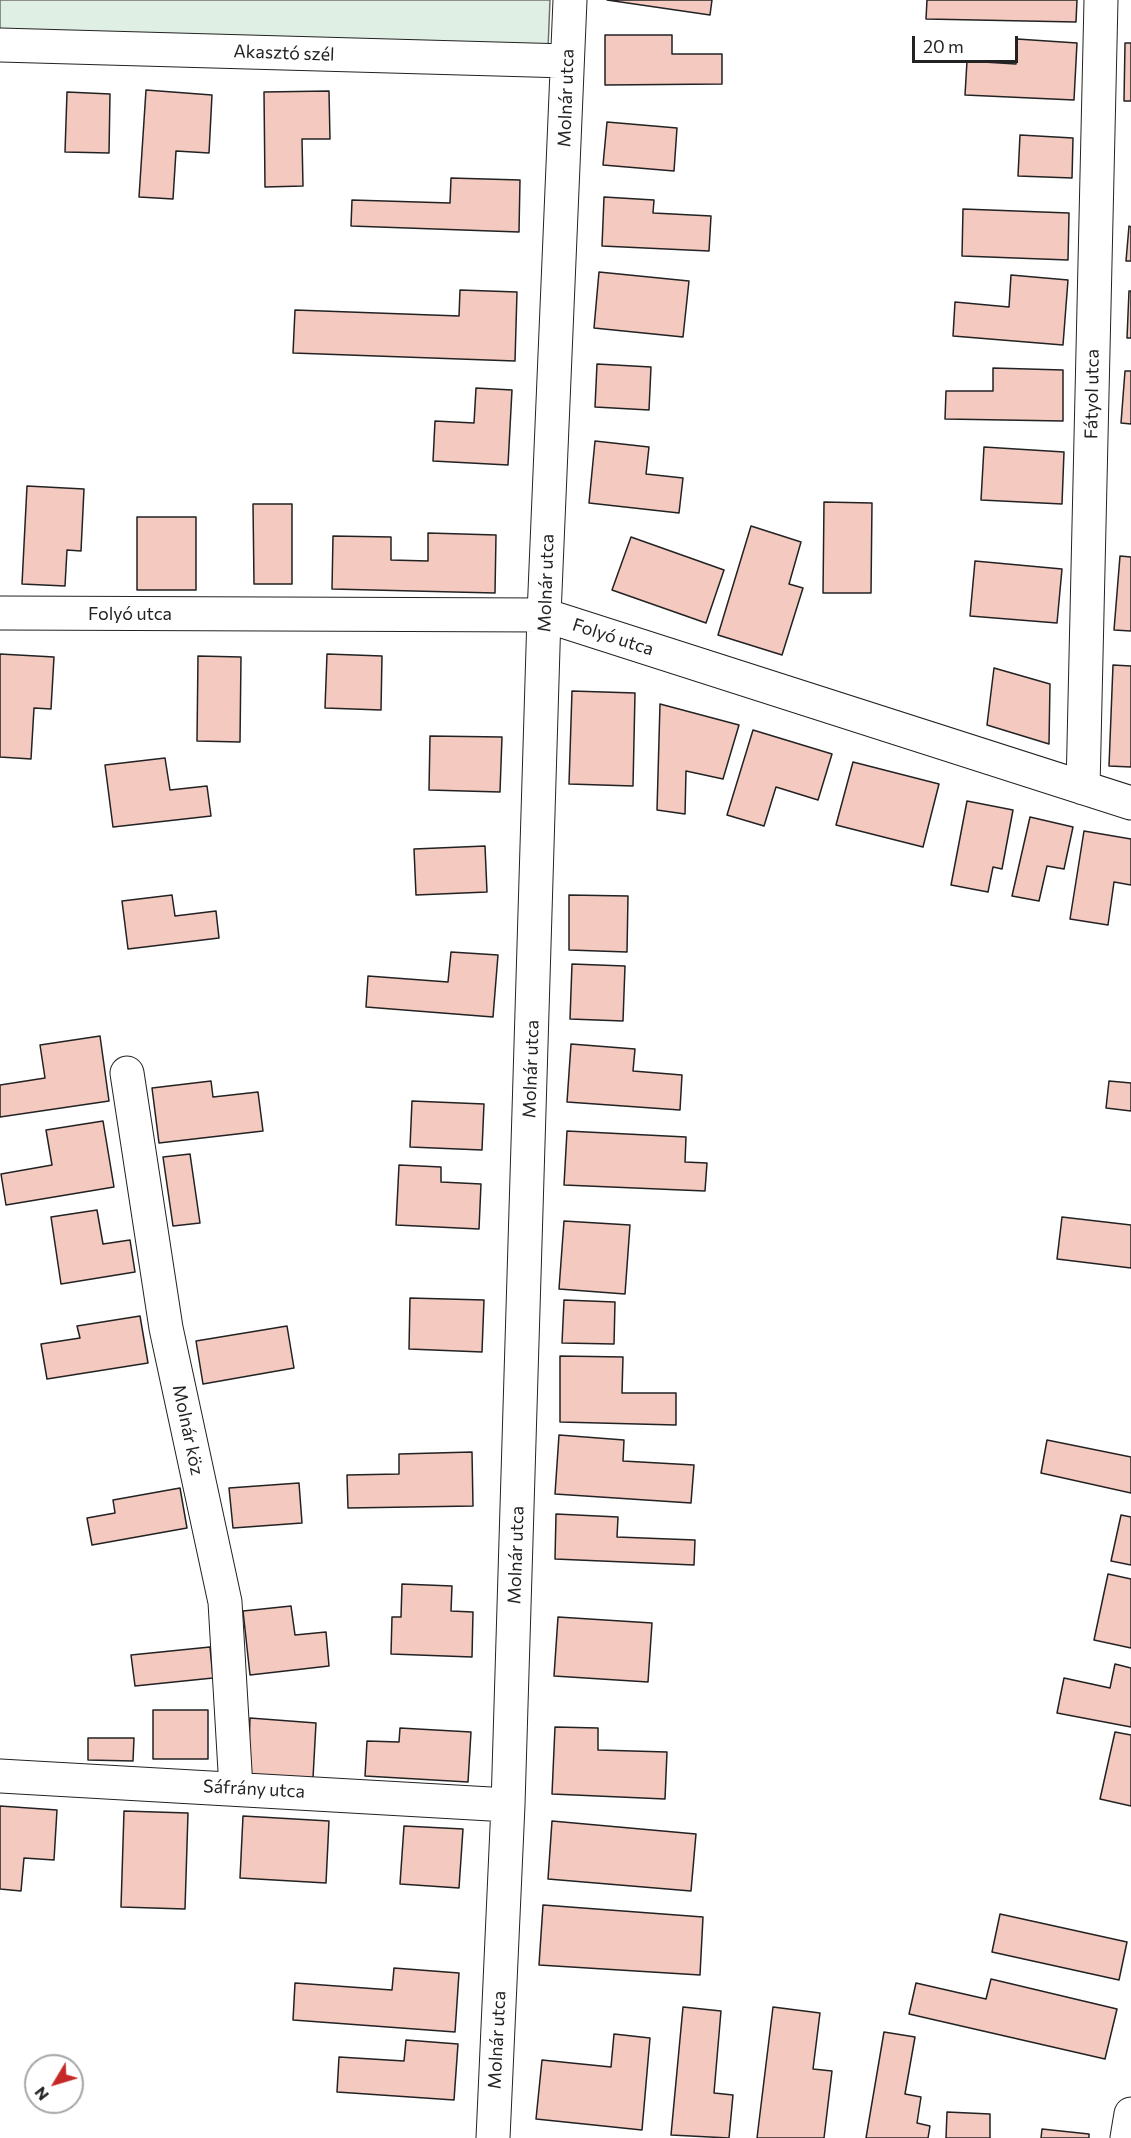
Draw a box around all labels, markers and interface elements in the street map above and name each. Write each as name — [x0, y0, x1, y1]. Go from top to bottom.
scale bar — [915, 24, 1022, 62]
text: 20 m — [923, 35, 964, 57]
street label: Akasztó szél — [233, 40, 335, 66]
street label: Molnár utca — [553, 48, 579, 148]
street label: Fátyol utca — [1080, 349, 1104, 439]
street label: Molnár utca — [533, 533, 559, 633]
street label: Folyó utca — [88, 603, 172, 625]
street label: Folyó utca — [570, 614, 656, 660]
street label: Molnár utca — [518, 1019, 544, 1119]
street label: Molnár köz — [168, 1383, 208, 1477]
street label: Molnár utca — [503, 1505, 529, 1605]
street label: Sáfrány utca — [203, 1776, 305, 1802]
street label: Molnár utca — [484, 1990, 510, 2090]
north arrow — [24, 2054, 84, 2114]
text: N — [30, 2084, 52, 2105]

